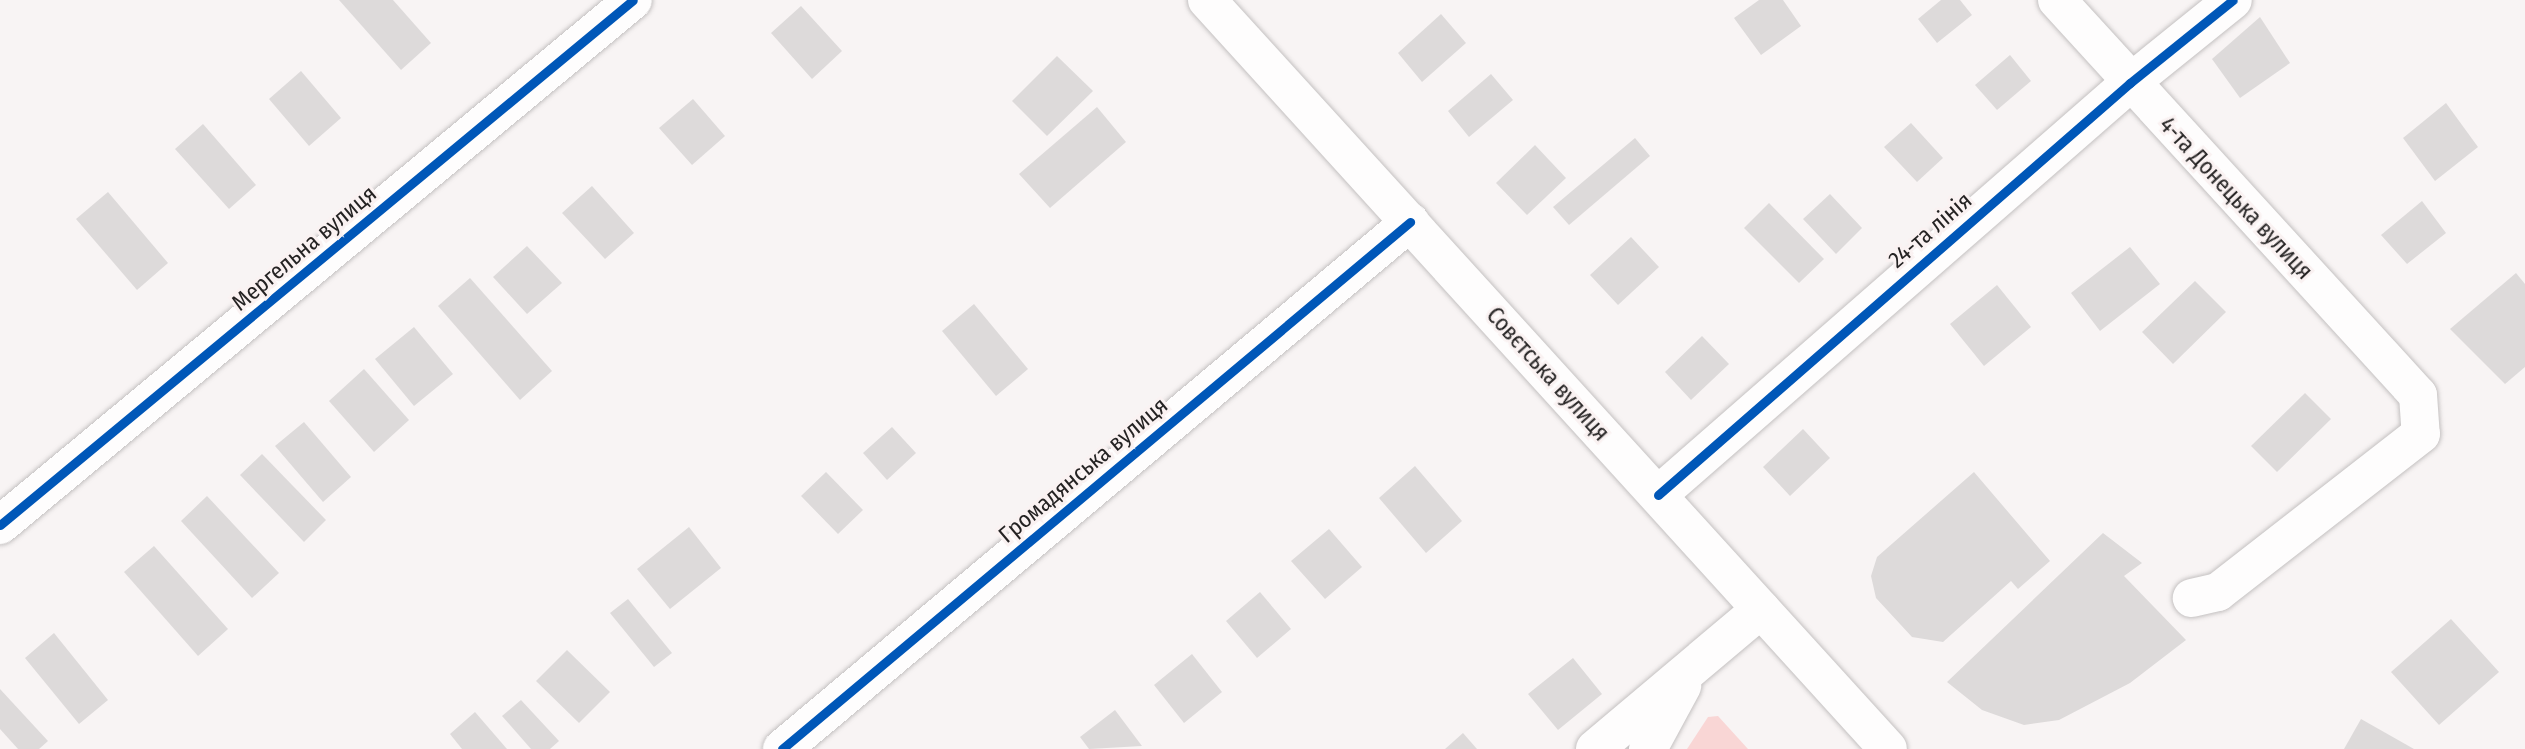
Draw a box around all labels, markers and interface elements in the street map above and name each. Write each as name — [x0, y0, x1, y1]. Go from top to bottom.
street label: 4-та Донецька вулиця — [2154, 111, 2318, 285]
street label: Мергельна вулиця — [226, 180, 382, 316]
street label: 24-та лінія — [1883, 186, 1977, 274]
street label: Совєтська вулиця — [1481, 302, 1615, 446]
street label: Громадянська вулиця — [993, 391, 1173, 549]

